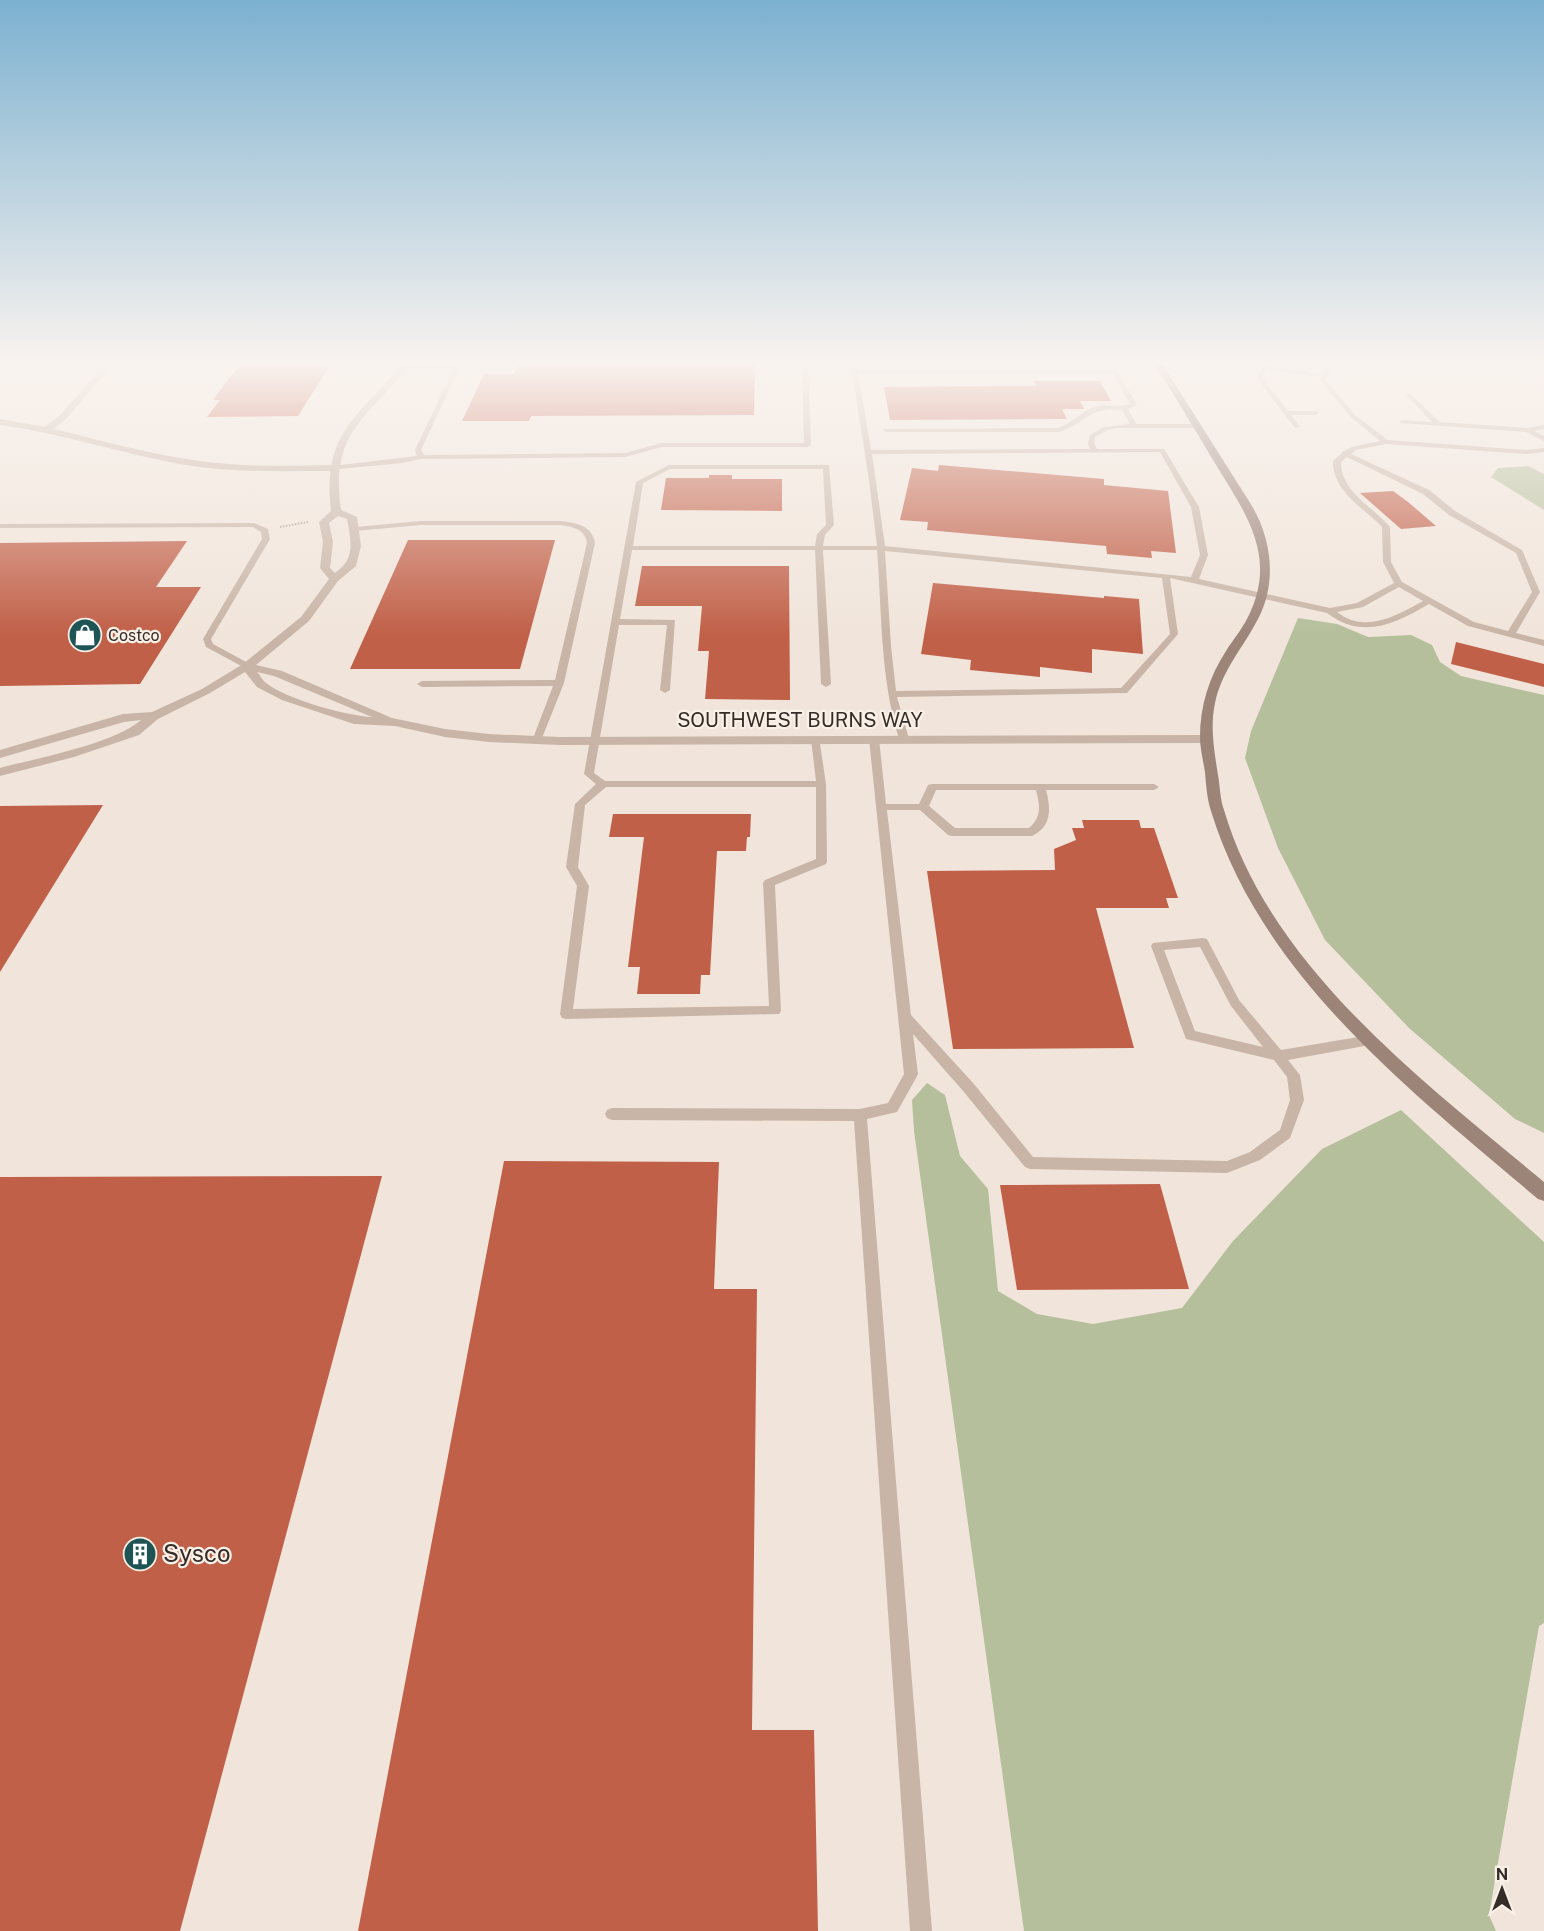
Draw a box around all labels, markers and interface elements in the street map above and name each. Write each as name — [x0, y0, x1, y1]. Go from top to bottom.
shop icon: Costco — [67, 617, 103, 653]
place label: Costco — [108, 626, 160, 645]
street label: SOUTHWEST BURNS WAY — [677, 708, 923, 732]
building icon: Sysco — [122, 1536, 158, 1572]
place label: Sysco — [163, 1539, 231, 1567]
north arrow — [1472, 1859, 1532, 1919]
text: N — [1496, 1865, 1508, 1884]

